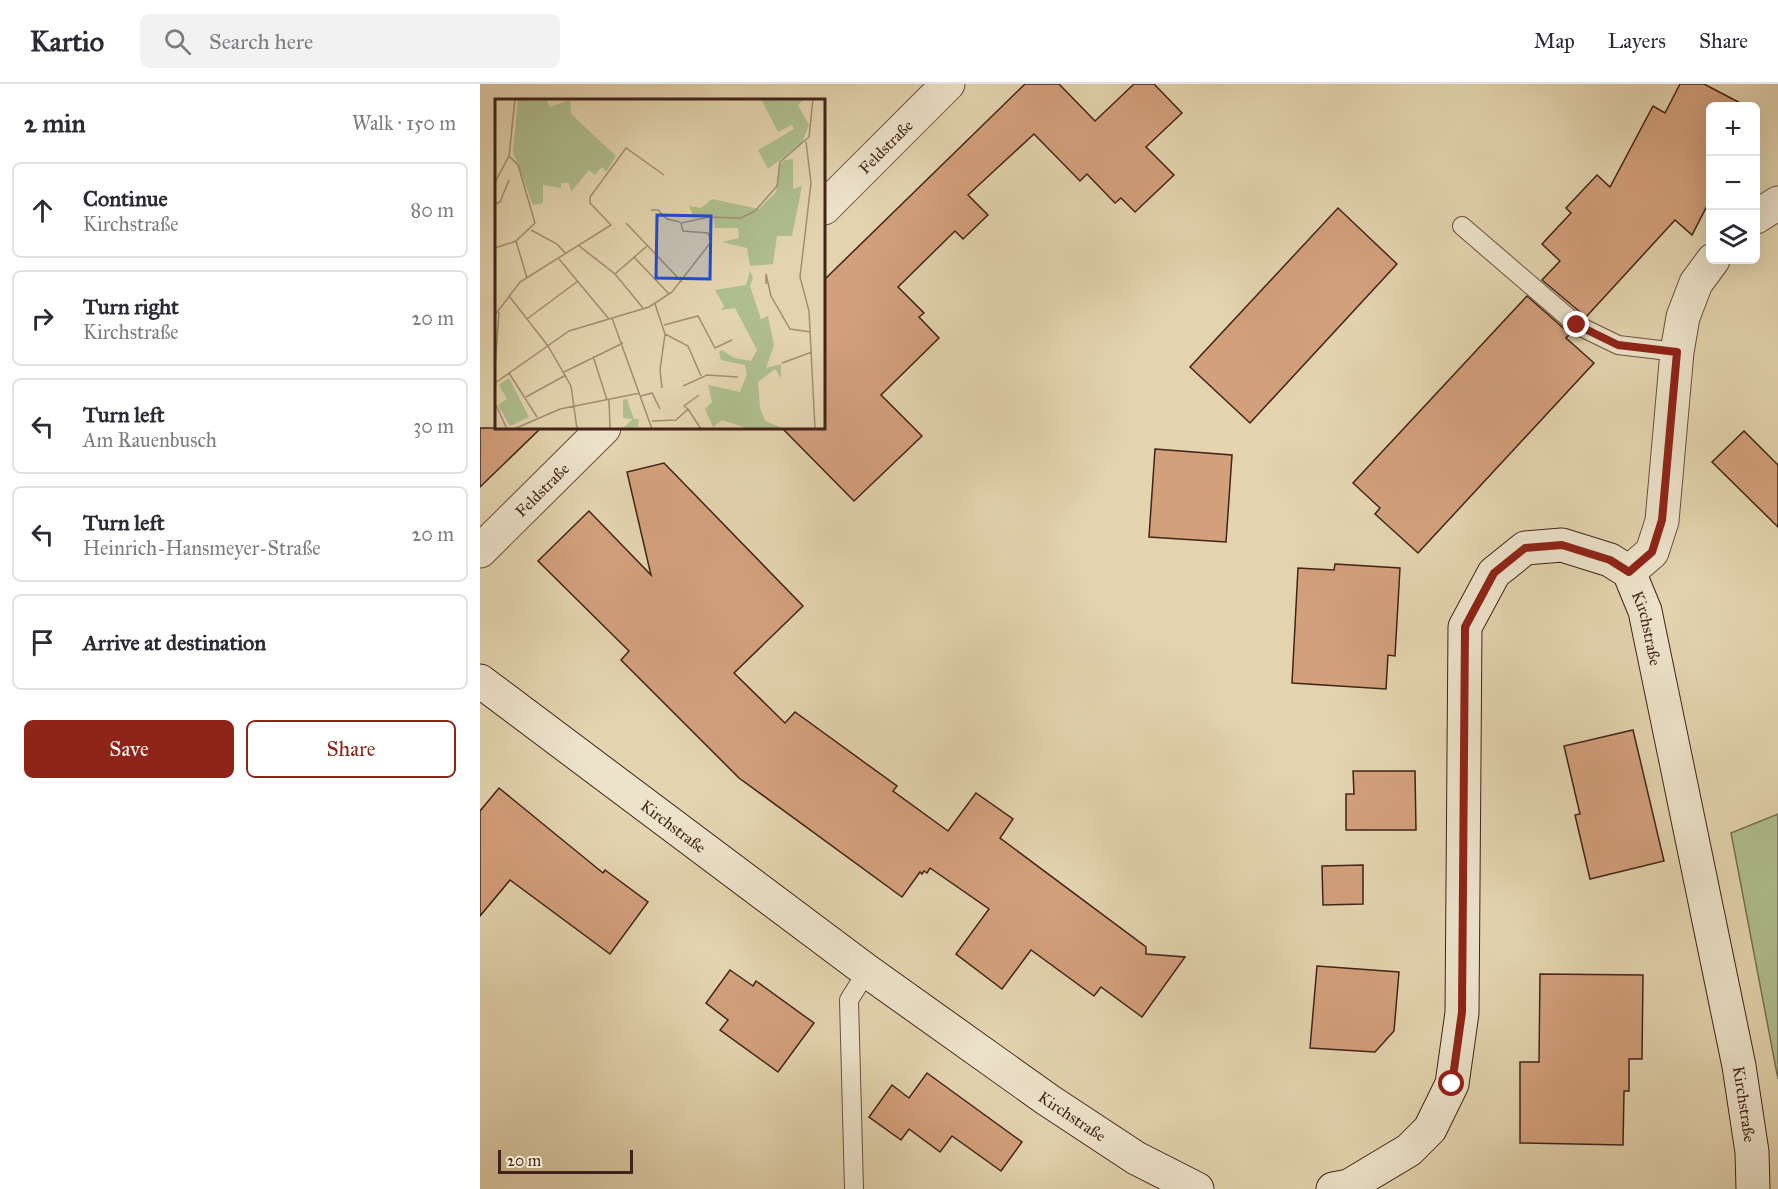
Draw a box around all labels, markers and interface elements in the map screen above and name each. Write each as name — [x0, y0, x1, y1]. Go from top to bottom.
search box — [140, 14, 560, 68]
text: Kartio — [30, 24, 104, 59]
icon: search — [161, 25, 194, 58]
text: Search here — [209, 28, 313, 55]
text: Map — [1534, 28, 1575, 54]
text: Layers — [1608, 28, 1666, 54]
text: Share — [1699, 28, 1748, 54]
inset map — [495, 99, 825, 429]
map controls — [1706, 102, 1760, 264]
button: + — [1706, 102, 1760, 156]
text: 2 min — [24, 107, 85, 139]
text: Walk · 150 m — [352, 111, 456, 135]
street label: Feldstraße — [855, 116, 917, 178]
button: − — [1706, 156, 1760, 210]
text: Continue — [83, 185, 168, 212]
icon: ahead — [26, 194, 59, 227]
text: 80 m — [411, 198, 454, 222]
button: layers — [1706, 210, 1760, 264]
text: Kirchstraße — [83, 212, 179, 236]
text: Turn right — [83, 293, 179, 320]
icon: right — [26, 302, 59, 335]
text: 20 m — [411, 306, 454, 330]
route end — [1563, 311, 1589, 337]
text: Kirchstraße — [83, 320, 179, 344]
text: Turn left — [83, 401, 165, 428]
icon: left — [26, 410, 59, 443]
text: 30 m — [413, 414, 454, 438]
text: Am Rauenbusch — [83, 428, 217, 452]
street label: Feldstraße — [511, 459, 573, 521]
text: Turn left — [83, 509, 165, 536]
icon: left — [26, 518, 59, 551]
text: 20 m — [411, 522, 454, 546]
text: Heinrich-Hansmeyer-Straße — [83, 536, 321, 560]
street label: Kirchstraße — [1628, 588, 1665, 668]
icon: arrive — [26, 626, 59, 659]
text: Arrive at destination — [83, 629, 266, 656]
button: Save — [24, 720, 234, 778]
button: Share — [246, 720, 456, 778]
street label: Kirchstraße — [637, 796, 710, 857]
street label: Kirchstraße — [1729, 1065, 1759, 1144]
route start — [1438, 1070, 1464, 1096]
street label: Kirchstraße — [1035, 1087, 1110, 1146]
scale bar — [498, 1147, 633, 1174]
text: 20 m — [507, 1151, 541, 1170]

